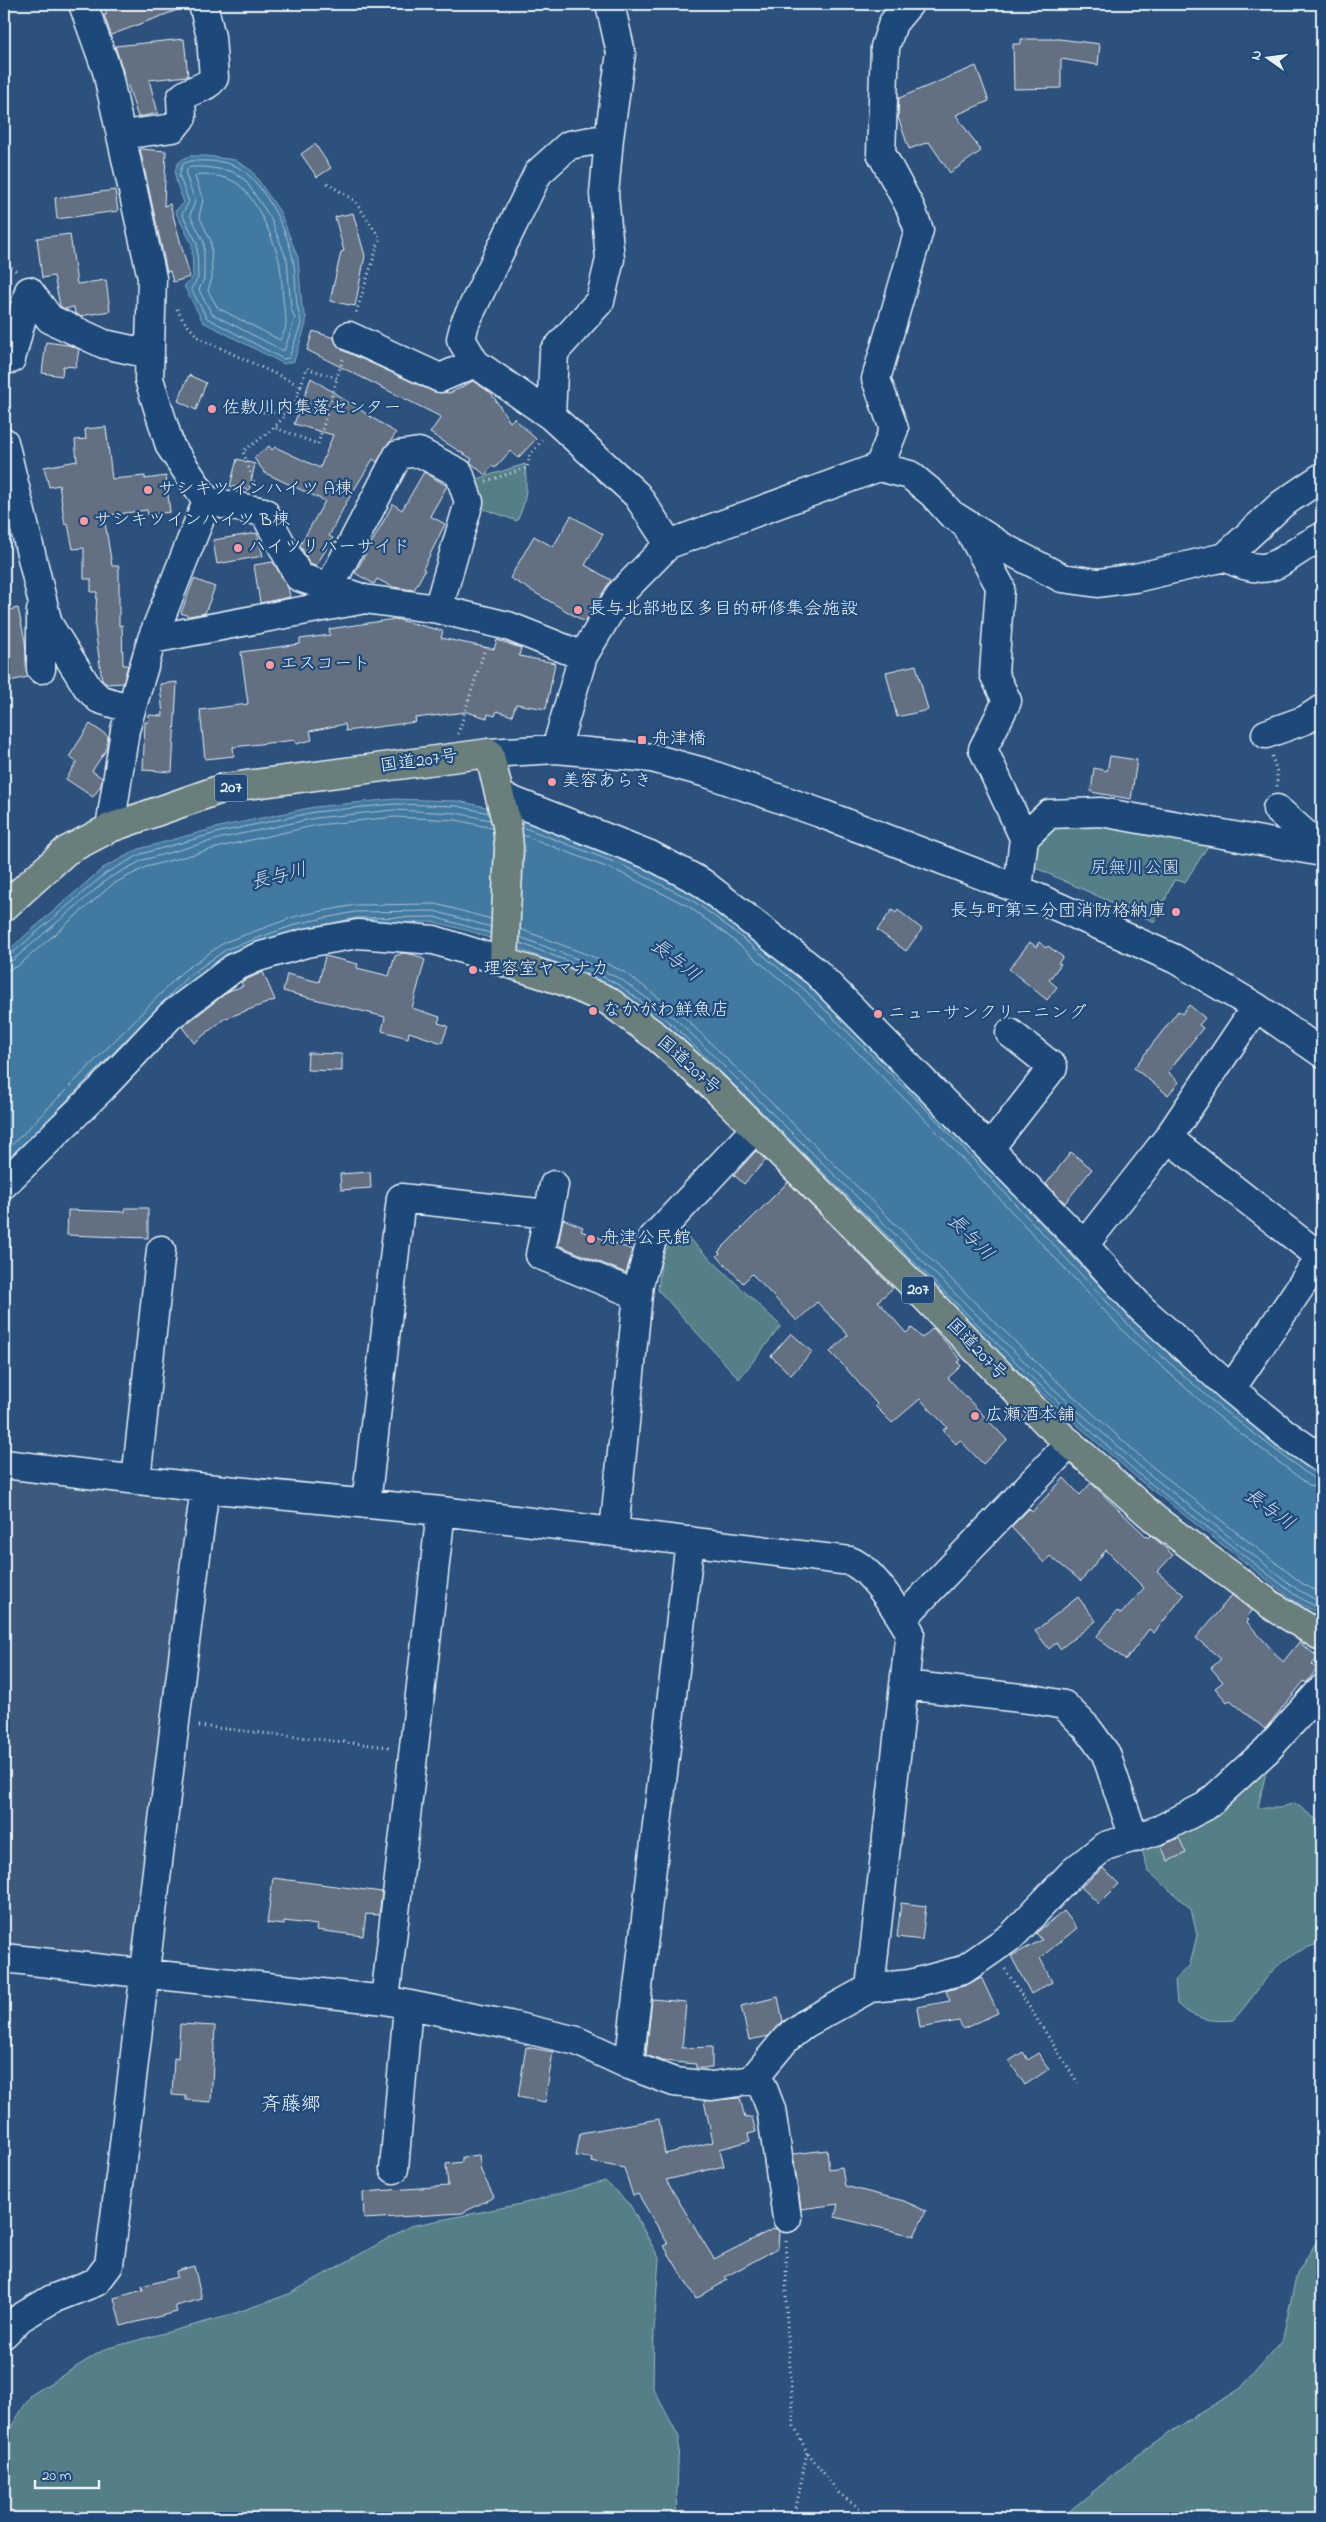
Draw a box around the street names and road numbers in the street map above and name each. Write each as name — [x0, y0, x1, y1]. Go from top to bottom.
street label: 国道207号 — [379, 744, 459, 780]
road number: 207 — [215, 774, 247, 801]
street label: 国道207号 — [650, 1030, 726, 1102]
road number: 207 — [902, 1276, 934, 1304]
street label: 国道207号 — [940, 1313, 1012, 1387]

